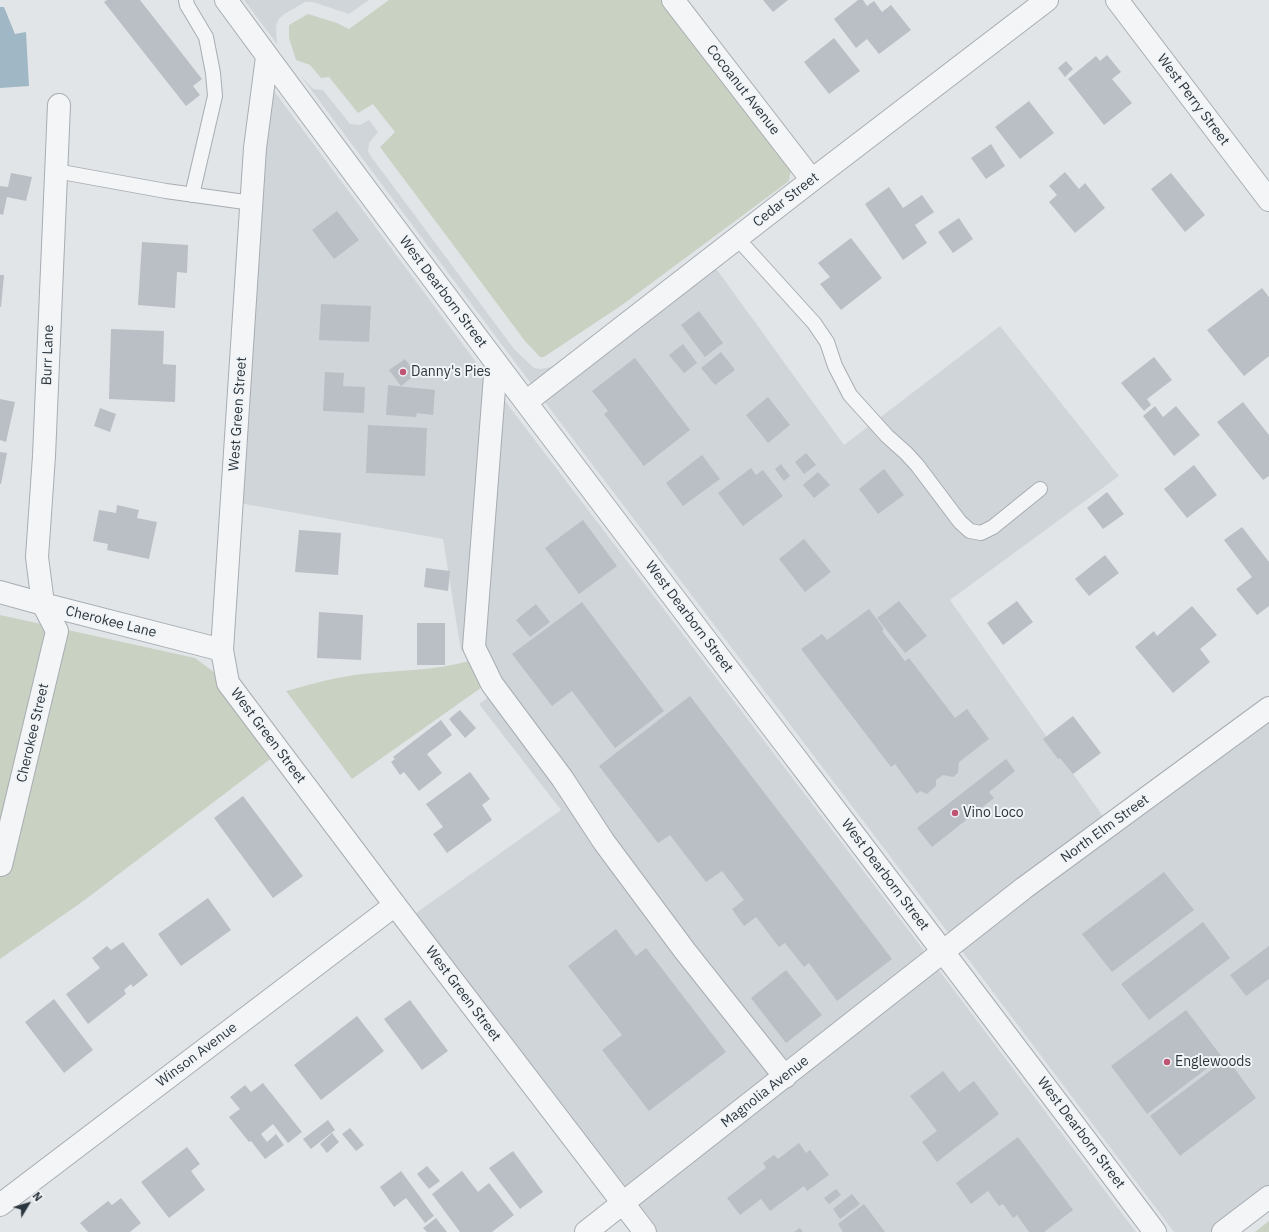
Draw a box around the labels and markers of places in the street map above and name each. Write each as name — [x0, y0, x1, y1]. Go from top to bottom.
place label: Danny's Pies — [411, 364, 491, 380]
marker: Danny's Pies — [398, 367, 408, 377]
place label: Vino Loco — [963, 805, 1024, 821]
marker: Vino Loco — [950, 808, 960, 818]
place label: Englewoods — [1175, 1054, 1251, 1070]
marker: Englewoods — [1162, 1057, 1172, 1067]

